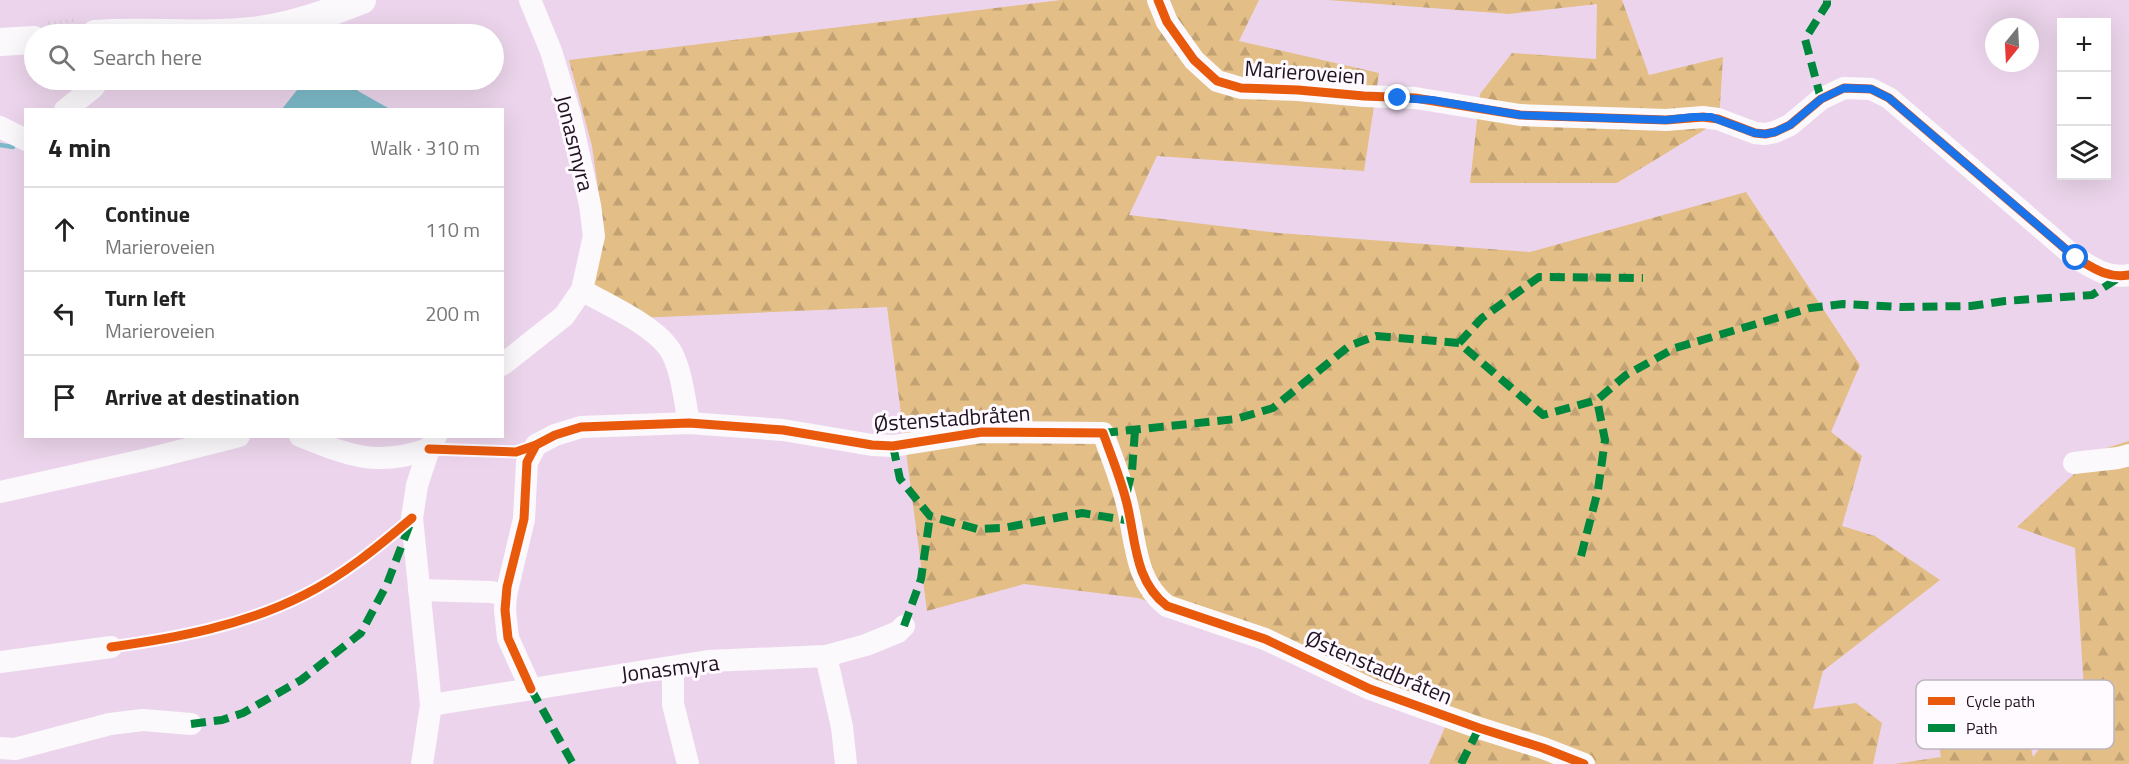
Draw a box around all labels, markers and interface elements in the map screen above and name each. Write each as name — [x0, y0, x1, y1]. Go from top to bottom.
north arrow — [1985, 18, 2039, 72]
map controls — [2057, 18, 2111, 180]
button: + — [2057, 18, 2111, 72]
search box — [24, 24, 504, 90]
text: Search here — [93, 40, 202, 74]
icon: search — [45, 41, 78, 74]
street label: Marieroveien — [1243, 51, 1367, 93]
button: − — [2057, 72, 2111, 126]
route end — [1384, 84, 1410, 110]
street label: Jonasmyra — [547, 91, 603, 195]
button: layers — [2057, 126, 2111, 180]
text: 4 min — [48, 128, 111, 167]
text: Walk · 310 m — [371, 132, 480, 163]
text: Continue — [105, 197, 190, 231]
icon: ahead — [48, 213, 81, 246]
text: 110 m — [425, 214, 480, 245]
text: Marieroveien — [105, 231, 215, 262]
route start — [2062, 244, 2088, 270]
text: Turn left — [105, 281, 186, 315]
icon: left — [48, 297, 81, 330]
text: 200 m — [425, 298, 480, 329]
text: Marieroveien — [105, 315, 215, 346]
text: Arrive at destination — [105, 380, 300, 414]
icon: arrive — [48, 381, 81, 414]
street label: Østenstadbråten — [873, 396, 1031, 440]
street label: Østenstadbråten — [1300, 621, 1458, 713]
street label: Jonasmyra — [619, 645, 721, 691]
legend — [1916, 680, 2114, 749]
text: Cycle path — [1966, 689, 2035, 713]
text: Path — [1966, 716, 1998, 740]

